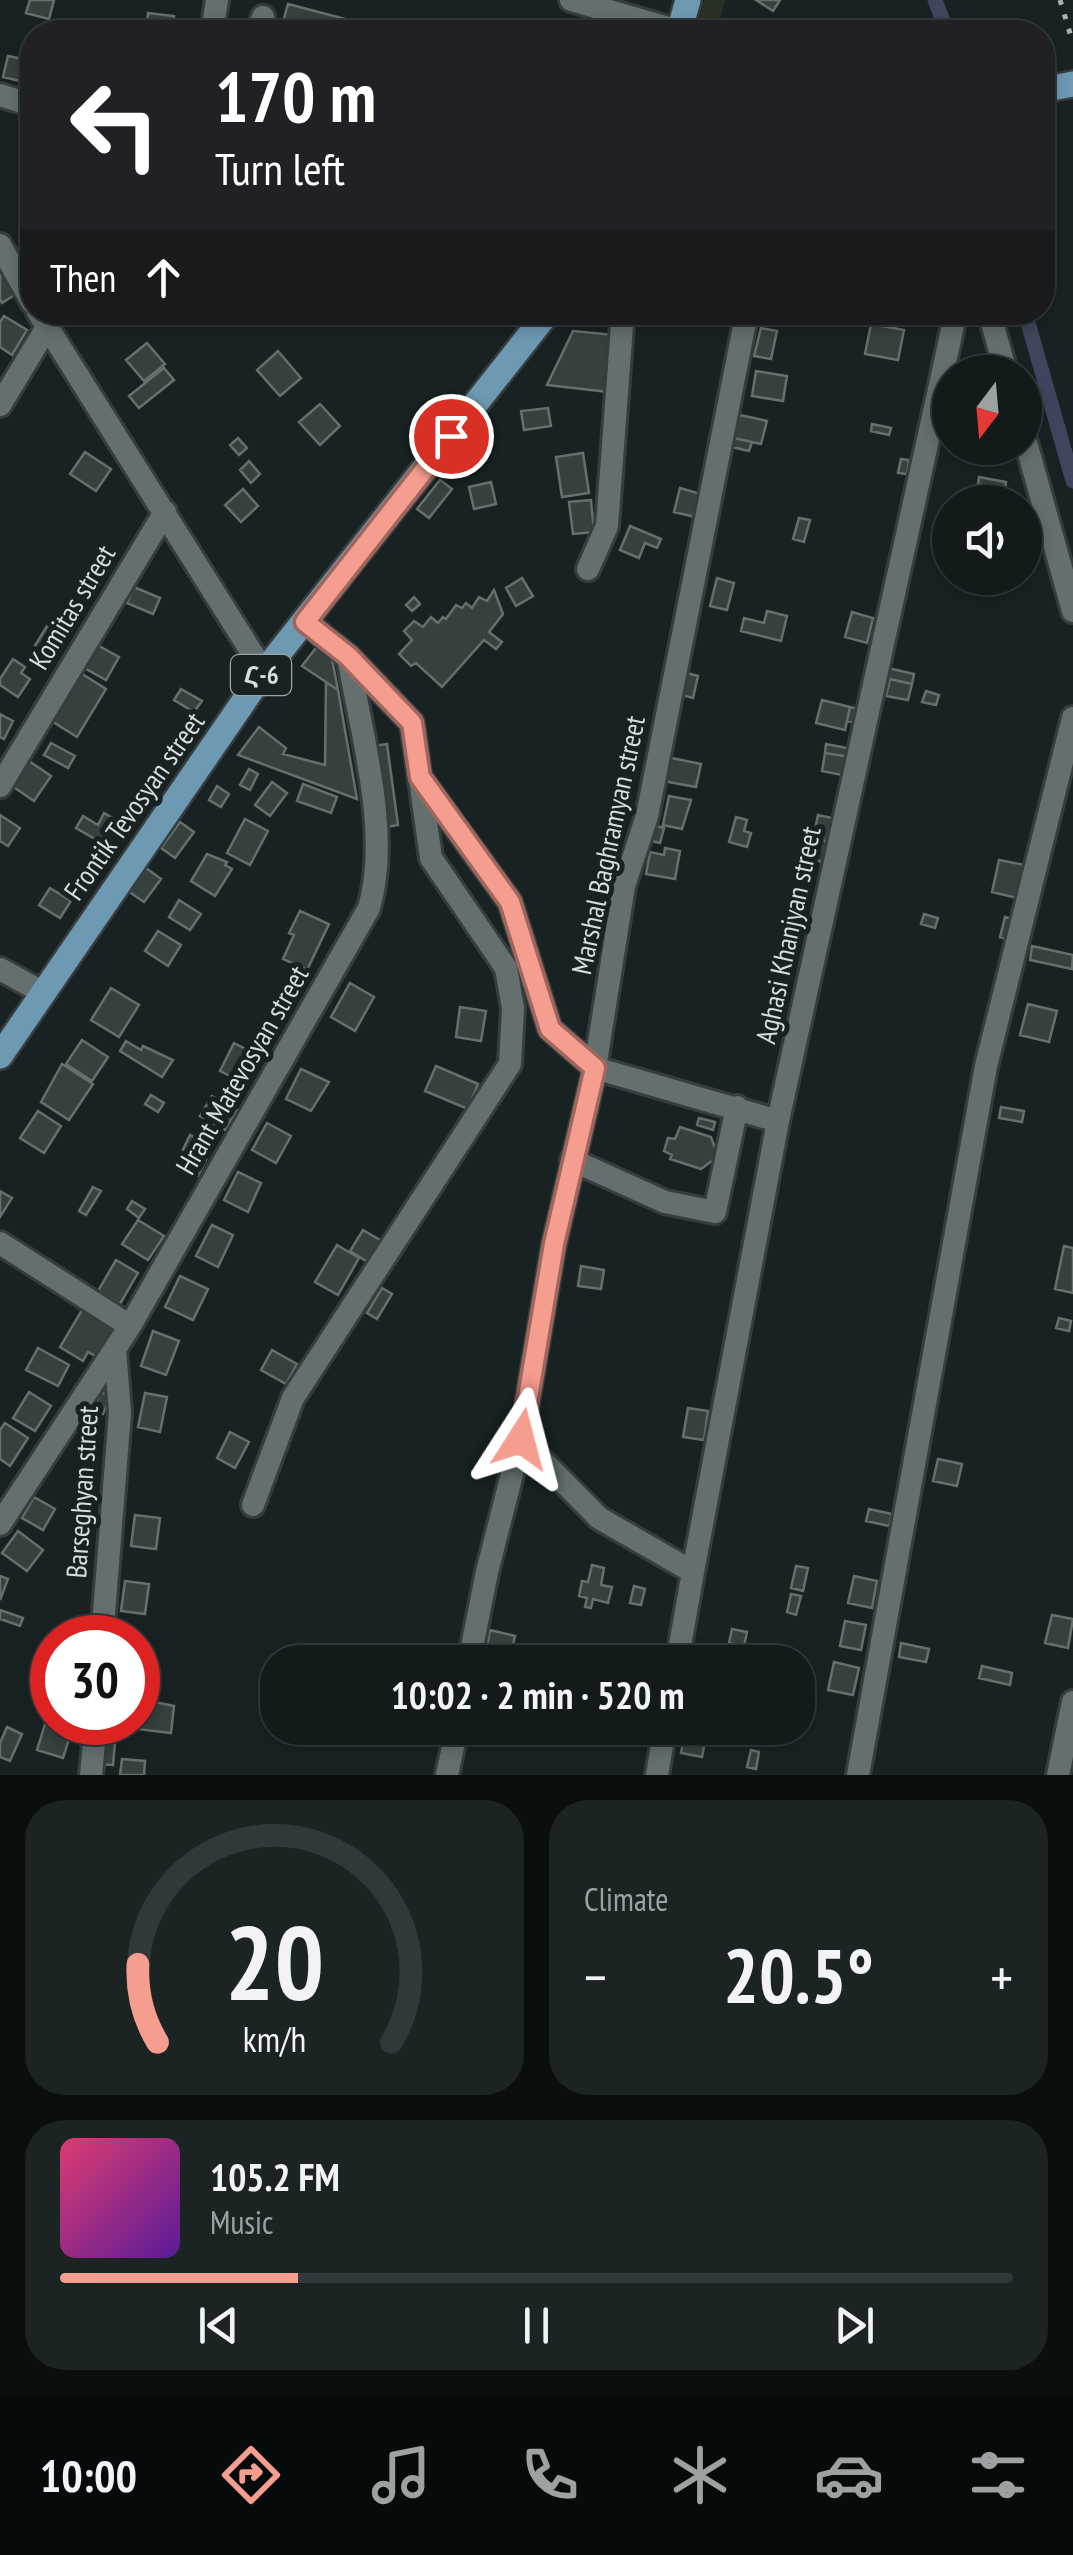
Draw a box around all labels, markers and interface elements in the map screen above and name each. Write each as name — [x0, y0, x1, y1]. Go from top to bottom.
text: 170 m — [215, 51, 376, 141]
icon: left — [50, 60, 180, 190]
text: Turn left — [215, 139, 345, 197]
icon: ahead — [136, 250, 191, 305]
text: Then — [50, 253, 116, 302]
north arrow — [932, 355, 1042, 465]
map controls — [932, 355, 1042, 595]
pin — [409, 394, 494, 479]
icon: arrive — [424, 409, 479, 464]
button: sound — [932, 485, 1042, 595]
street label: Komitas street — [20, 537, 123, 676]
road number: Հ-6 — [231, 655, 291, 695]
street label: Frontik Tevosyan street — [55, 704, 212, 907]
street label: Marshal Baghramyan street — [562, 712, 653, 978]
street label: Aghasi Khanjyan street — [746, 823, 829, 1047]
street label: Hrant Matevosyan street — [167, 958, 317, 1181]
position arrow — [469, 1387, 573, 1491]
street label: Barseghyan street — [57, 1404, 106, 1579]
speed limit sign: 30 — [30, 1615, 160, 1745]
text: 10:02 · 2 min · 520 m — [391, 1670, 684, 1719]
text: Climate — [584, 1878, 668, 1920]
text: 20 — [225, 1894, 324, 2029]
text: 20.5° — [723, 1927, 874, 2024]
text: − — [584, 1941, 607, 2012]
text: + — [990, 1941, 1013, 2012]
text: km/h — [243, 2016, 306, 2062]
text: 105.2 FM — [210, 2152, 340, 2201]
text: Music — [210, 2201, 273, 2243]
icon: previous — [191, 2298, 246, 2353]
icon: pause — [509, 2298, 564, 2353]
icon: next — [827, 2298, 882, 2353]
icon: directions — [216, 2440, 286, 2510]
icon: music — [366, 2440, 436, 2510]
icon: phone — [515, 2440, 585, 2510]
icon: climate — [665, 2440, 735, 2510]
icon: car — [814, 2440, 884, 2510]
icon: filters — [963, 2440, 1033, 2510]
text: 10:00 — [40, 2446, 137, 2504]

